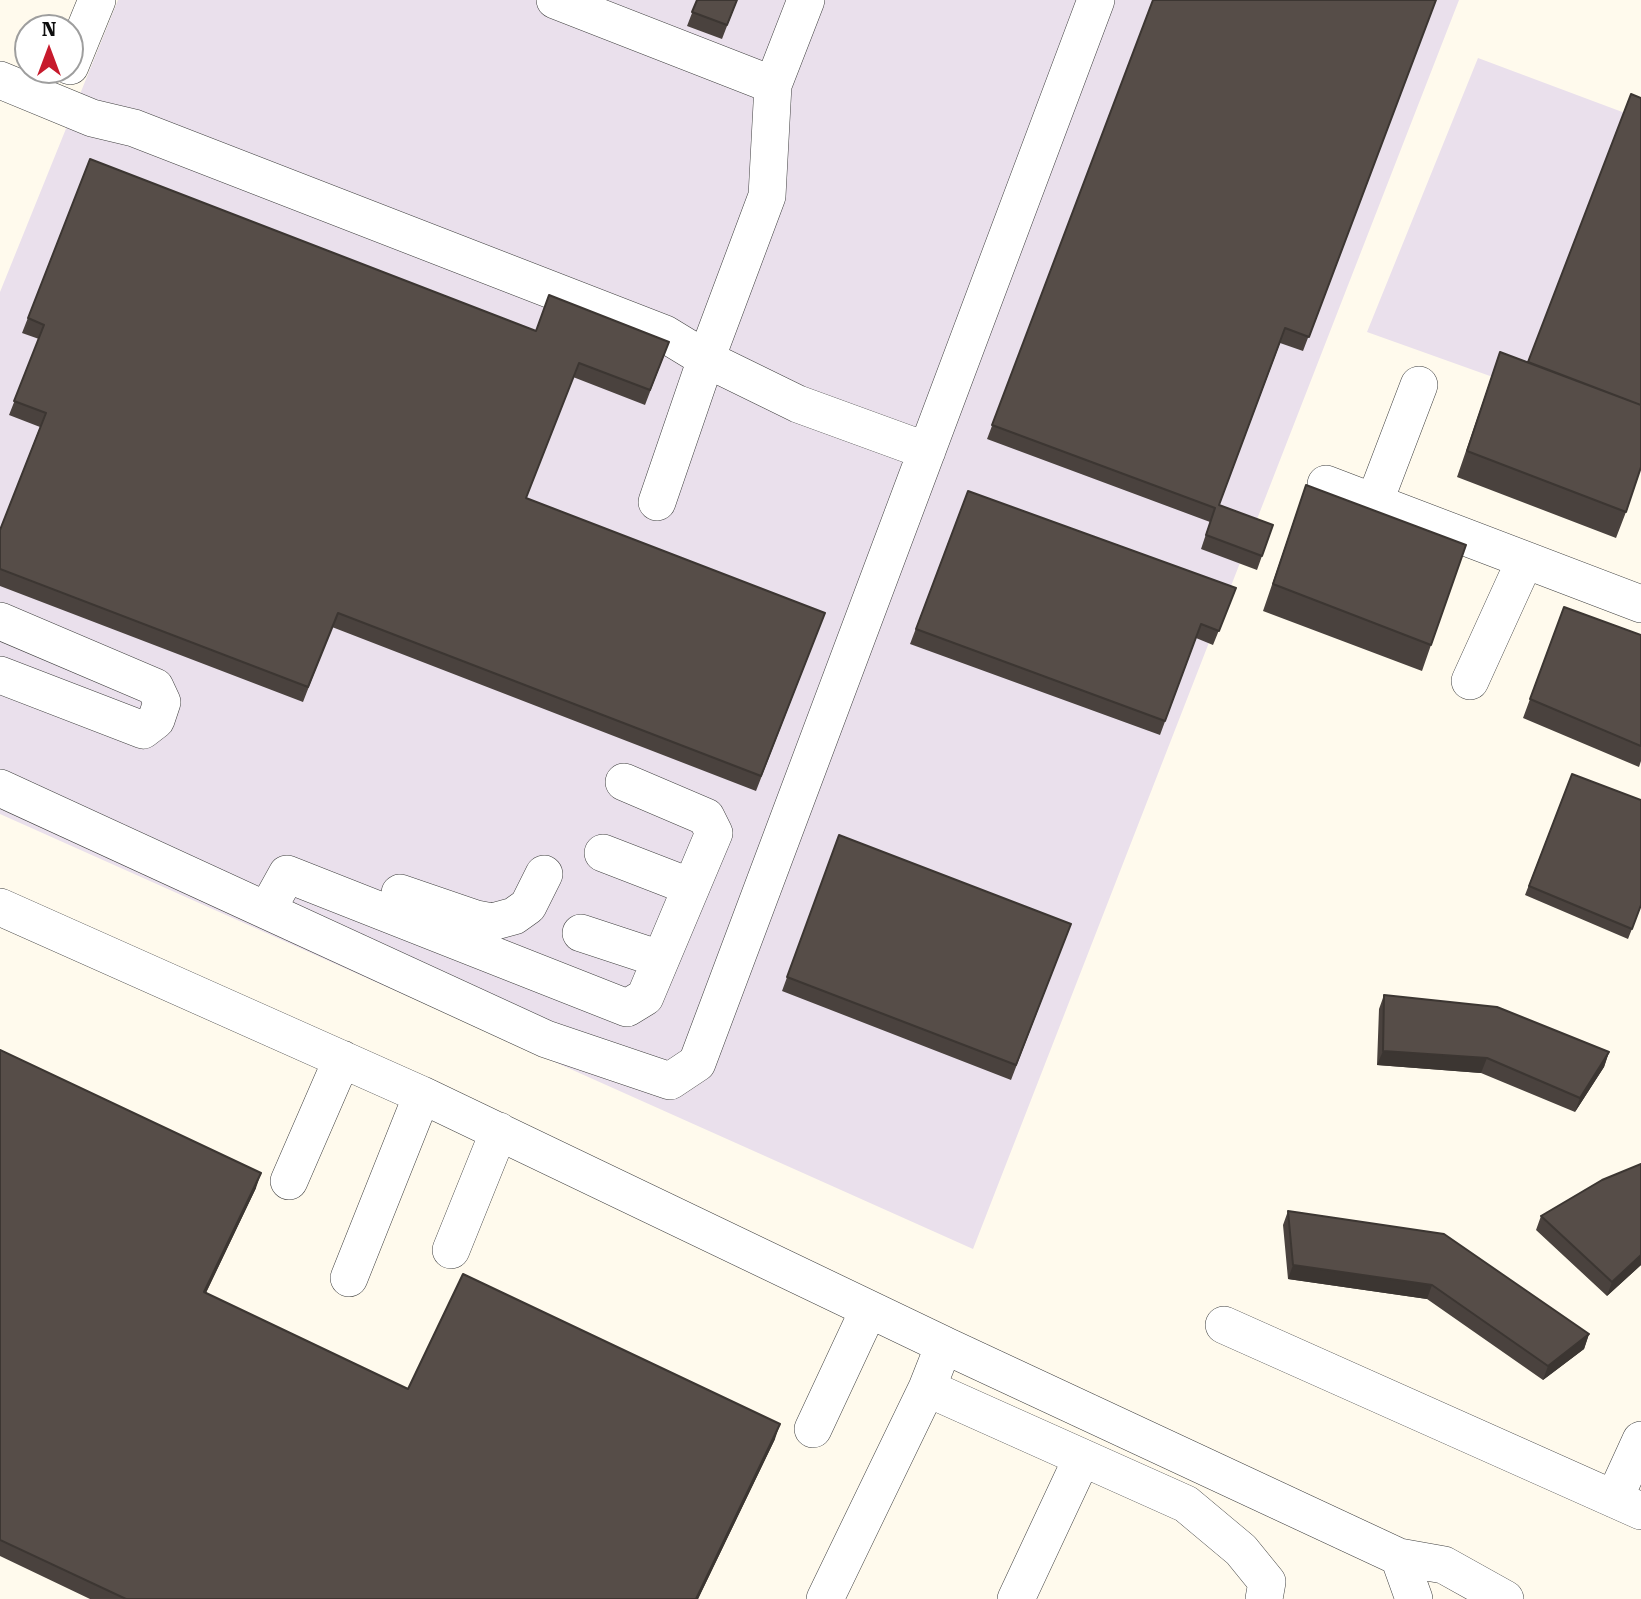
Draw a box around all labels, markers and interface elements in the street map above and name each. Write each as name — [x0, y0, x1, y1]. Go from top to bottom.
north arrow — [14, 14, 84, 84]
text: N — [42, 18, 56, 41]

